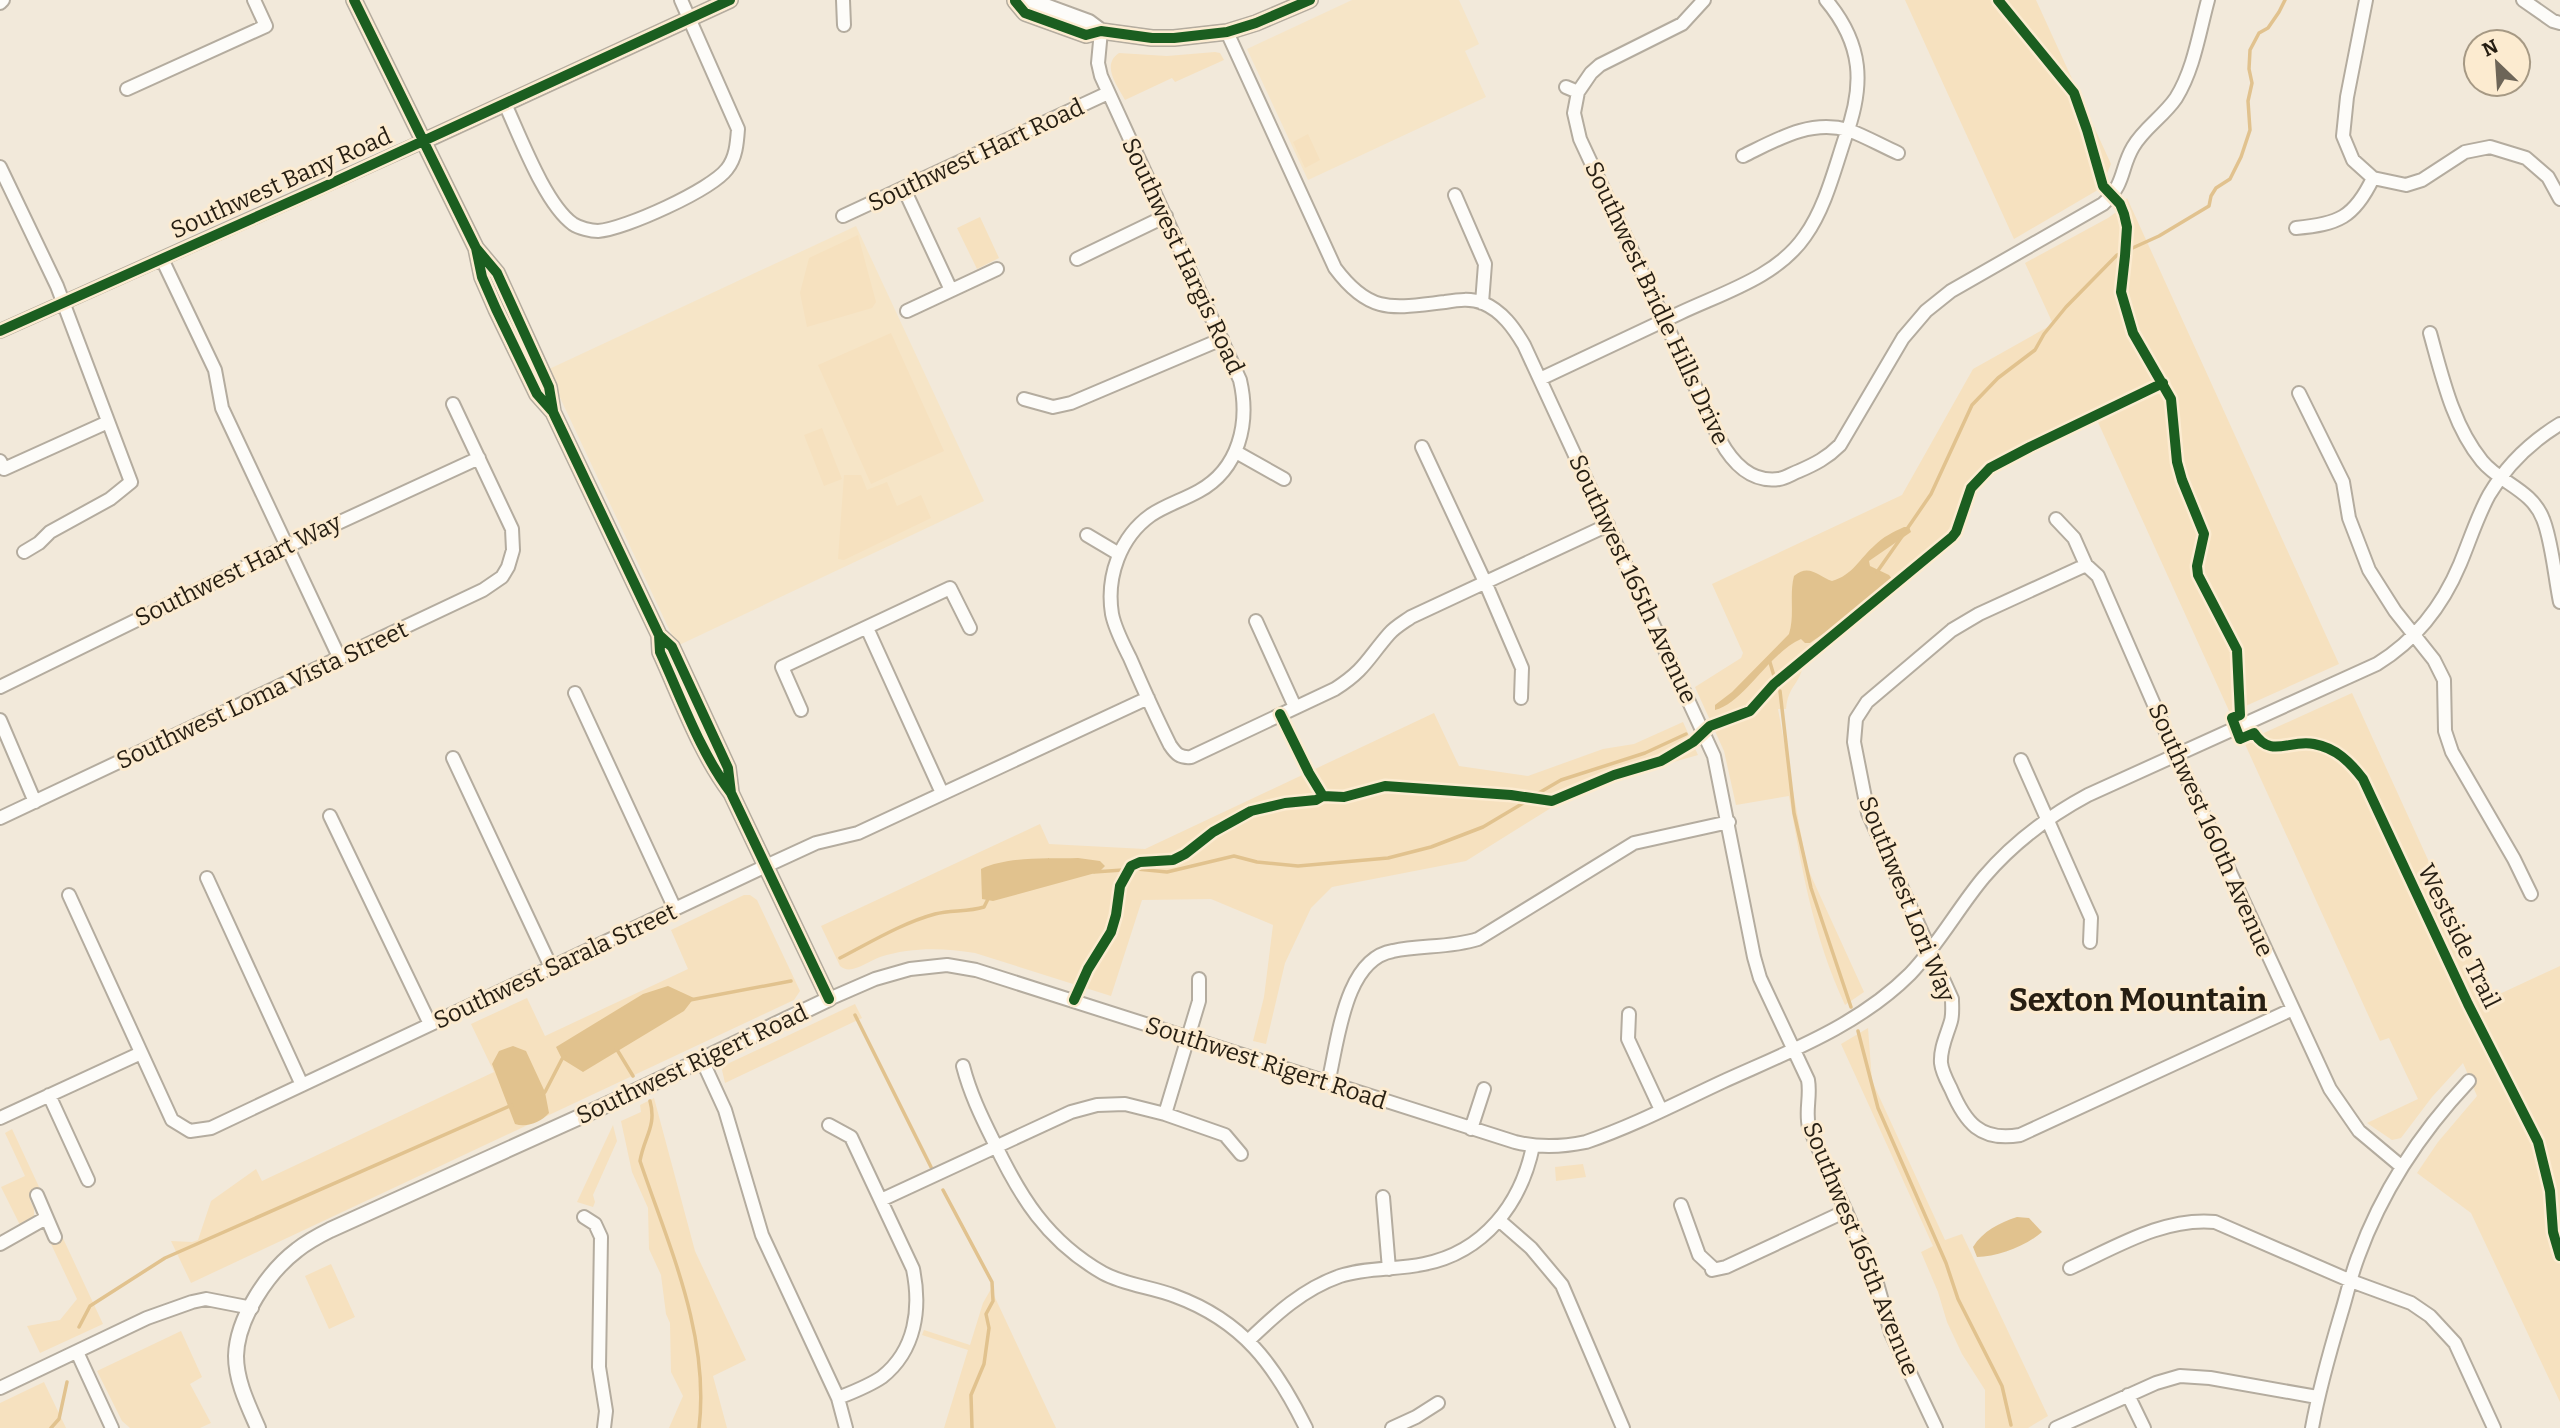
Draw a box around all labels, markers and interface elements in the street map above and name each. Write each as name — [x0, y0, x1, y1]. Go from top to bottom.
north arrow — [2462, 28, 2532, 98]
text: N — [2479, 34, 2502, 62]
street label: Southwest Hart Road — [864, 93, 1088, 217]
street label: Southwest Bany Road — [166, 122, 396, 244]
street label: Southwest Hargis Road — [1116, 133, 1250, 379]
street label: Southwest Bridle Hills Drive — [1579, 157, 1735, 449]
street label: Southwest 165th Avenue — [1563, 450, 1703, 708]
street label: Southwest Hart Way — [130, 508, 346, 632]
street label: Southwest Loma Vista Street — [112, 615, 412, 775]
street label: Southwest 160th Avenue — [2142, 699, 2280, 961]
street label: Southwest Lori Way — [1853, 792, 1961, 1006]
street label: Westside Trail — [2412, 859, 2506, 1013]
street label: Southwest Sarala Street — [429, 897, 681, 1035]
district label: Sexton Mountain — [2009, 981, 2268, 1019]
street label: Southwest Rigert Road — [572, 998, 812, 1130]
street label: Southwest Rigert Road — [1142, 1011, 1390, 1115]
street label: Southwest 165th Avenue — [1797, 1118, 1925, 1380]

